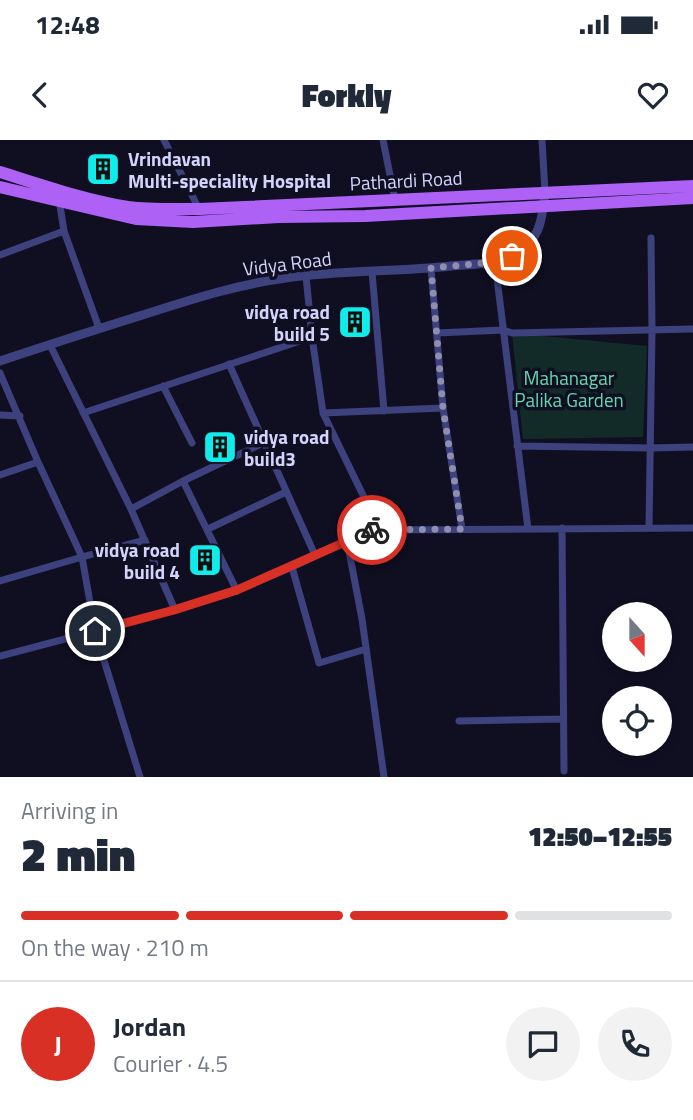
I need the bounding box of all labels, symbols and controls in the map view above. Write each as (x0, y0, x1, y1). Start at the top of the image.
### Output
text: 12:48 (35, 5, 100, 44)
text: Forkly (302, 71, 391, 119)
icon: back (21, 76, 59, 114)
icon: heart (634, 76, 672, 114)
place label: Vrindavan Multi-speciality Hospital (128, 144, 331, 195)
building icon: Vrindavan Multi-speciality Hospital (84, 150, 122, 188)
street label: Pathardi Road (349, 163, 463, 197)
pin (482, 226, 542, 286)
icon: bag (493, 237, 531, 275)
street label: Vidya Road (241, 243, 333, 283)
place label: vidya road build 5 (245, 297, 330, 348)
building icon: vidya road build 5 (336, 303, 374, 341)
park label: Mahanagar Palika Garden (514, 363, 624, 414)
place label: vidya road build3 (244, 422, 329, 473)
building icon: vidya road build3 (201, 428, 239, 466)
courier (337, 495, 407, 565)
icon: bike (353, 511, 391, 549)
place label: vidya road build 4 (95, 535, 180, 586)
building icon: vidya road build 4 (186, 541, 224, 579)
pin (65, 601, 125, 661)
north arrow (602, 602, 672, 672)
map controls (602, 602, 672, 756)
icon: home (76, 612, 114, 650)
button: locate (602, 686, 672, 756)
text: Arriving in (21, 793, 118, 828)
text: 12:50–12:55 (528, 817, 672, 856)
text: 2 min (21, 819, 135, 889)
text: On the way · 210 m (21, 930, 209, 965)
text: Jordan (113, 1007, 186, 1046)
button: chat (506, 1007, 580, 1081)
button: phone (598, 1007, 672, 1081)
text: J (54, 1025, 62, 1064)
text: Courier · 4.5 (113, 1046, 228, 1081)

